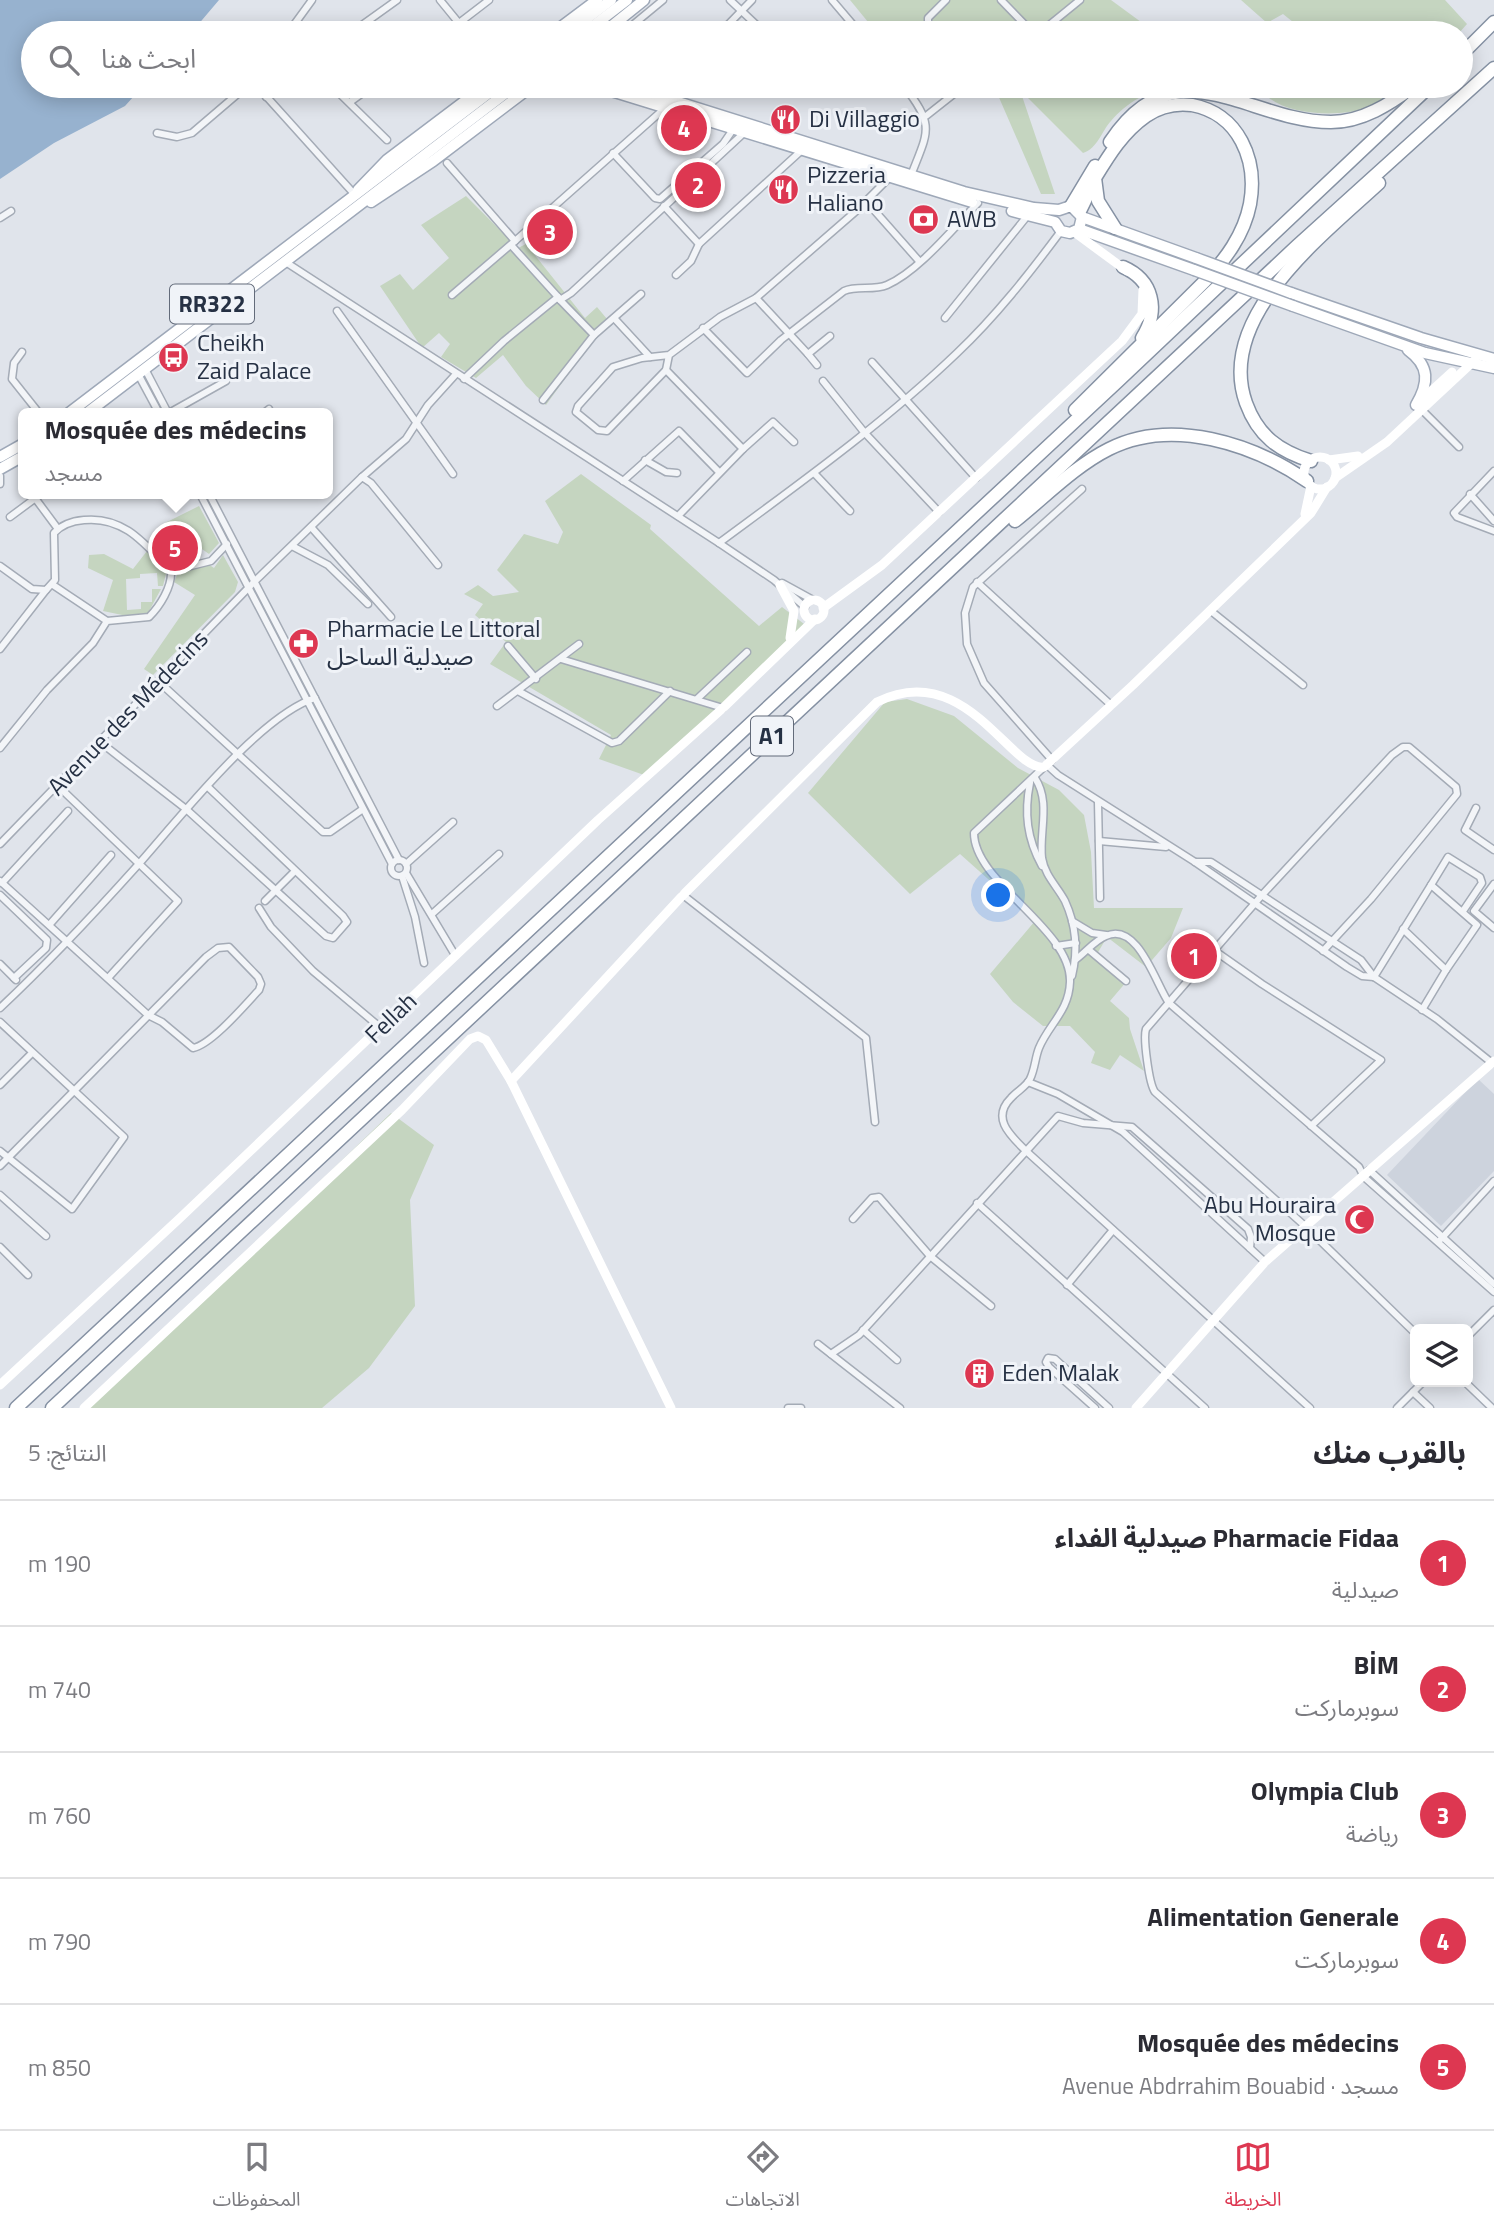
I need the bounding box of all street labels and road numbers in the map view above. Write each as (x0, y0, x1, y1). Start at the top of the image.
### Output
road number: RR322 (170, 284, 254, 324)
street label: Avenue des Médecins (38, 621, 216, 803)
road number: A1 (751, 716, 793, 756)
street label: Fellah (356, 983, 425, 1051)

